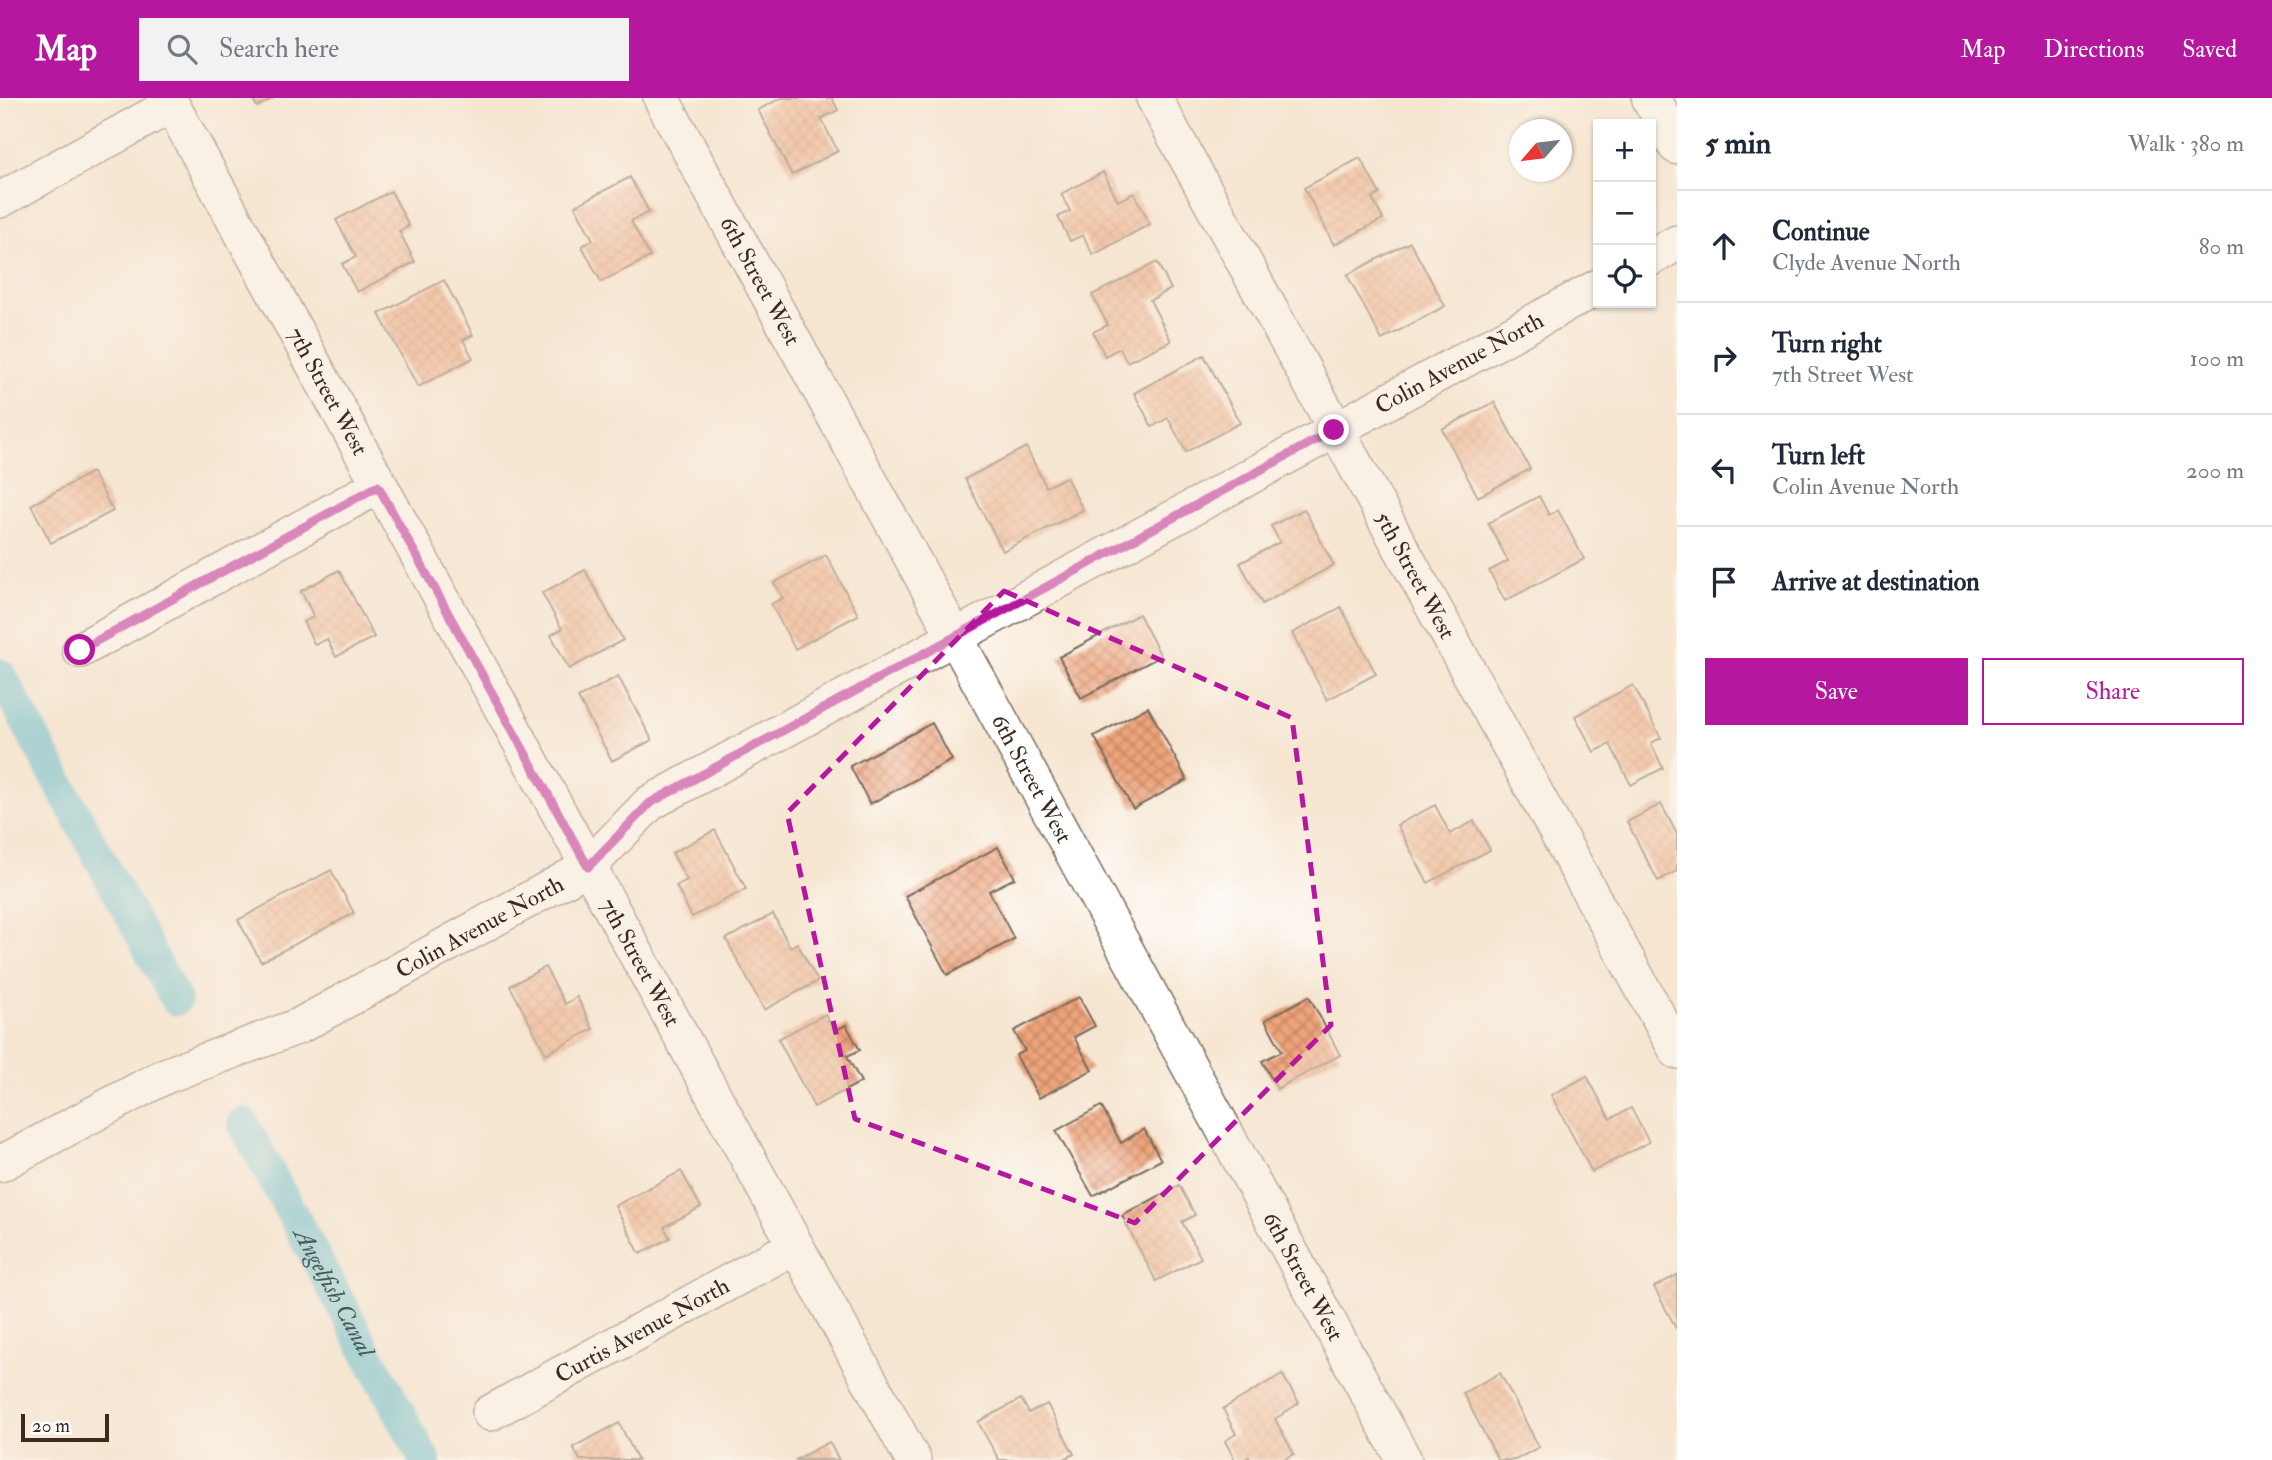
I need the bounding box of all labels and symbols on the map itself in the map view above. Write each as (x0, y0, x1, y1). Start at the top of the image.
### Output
north arrow (1509, 119, 1572, 182)
street label: 6th Street West (713, 211, 807, 350)
street label: Colin Avenue North (1370, 306, 1548, 421)
street label: 7th Street West (281, 322, 375, 460)
route end (1318, 414, 1349, 445)
street label: 5th Street West (1369, 506, 1462, 644)
route start (64, 634, 95, 665)
street label: 6th Street West (985, 709, 1079, 848)
street label: Colin Avenue North (391, 869, 569, 985)
street label: 7th Street West (594, 893, 687, 1031)
street label: 6th Street West (1256, 1207, 1350, 1346)
water label: Angelfish Canal (285, 1219, 382, 1364)
street label: Curtis Avenue North (550, 1271, 734, 1390)
scale bar (21, 1411, 108, 1443)

